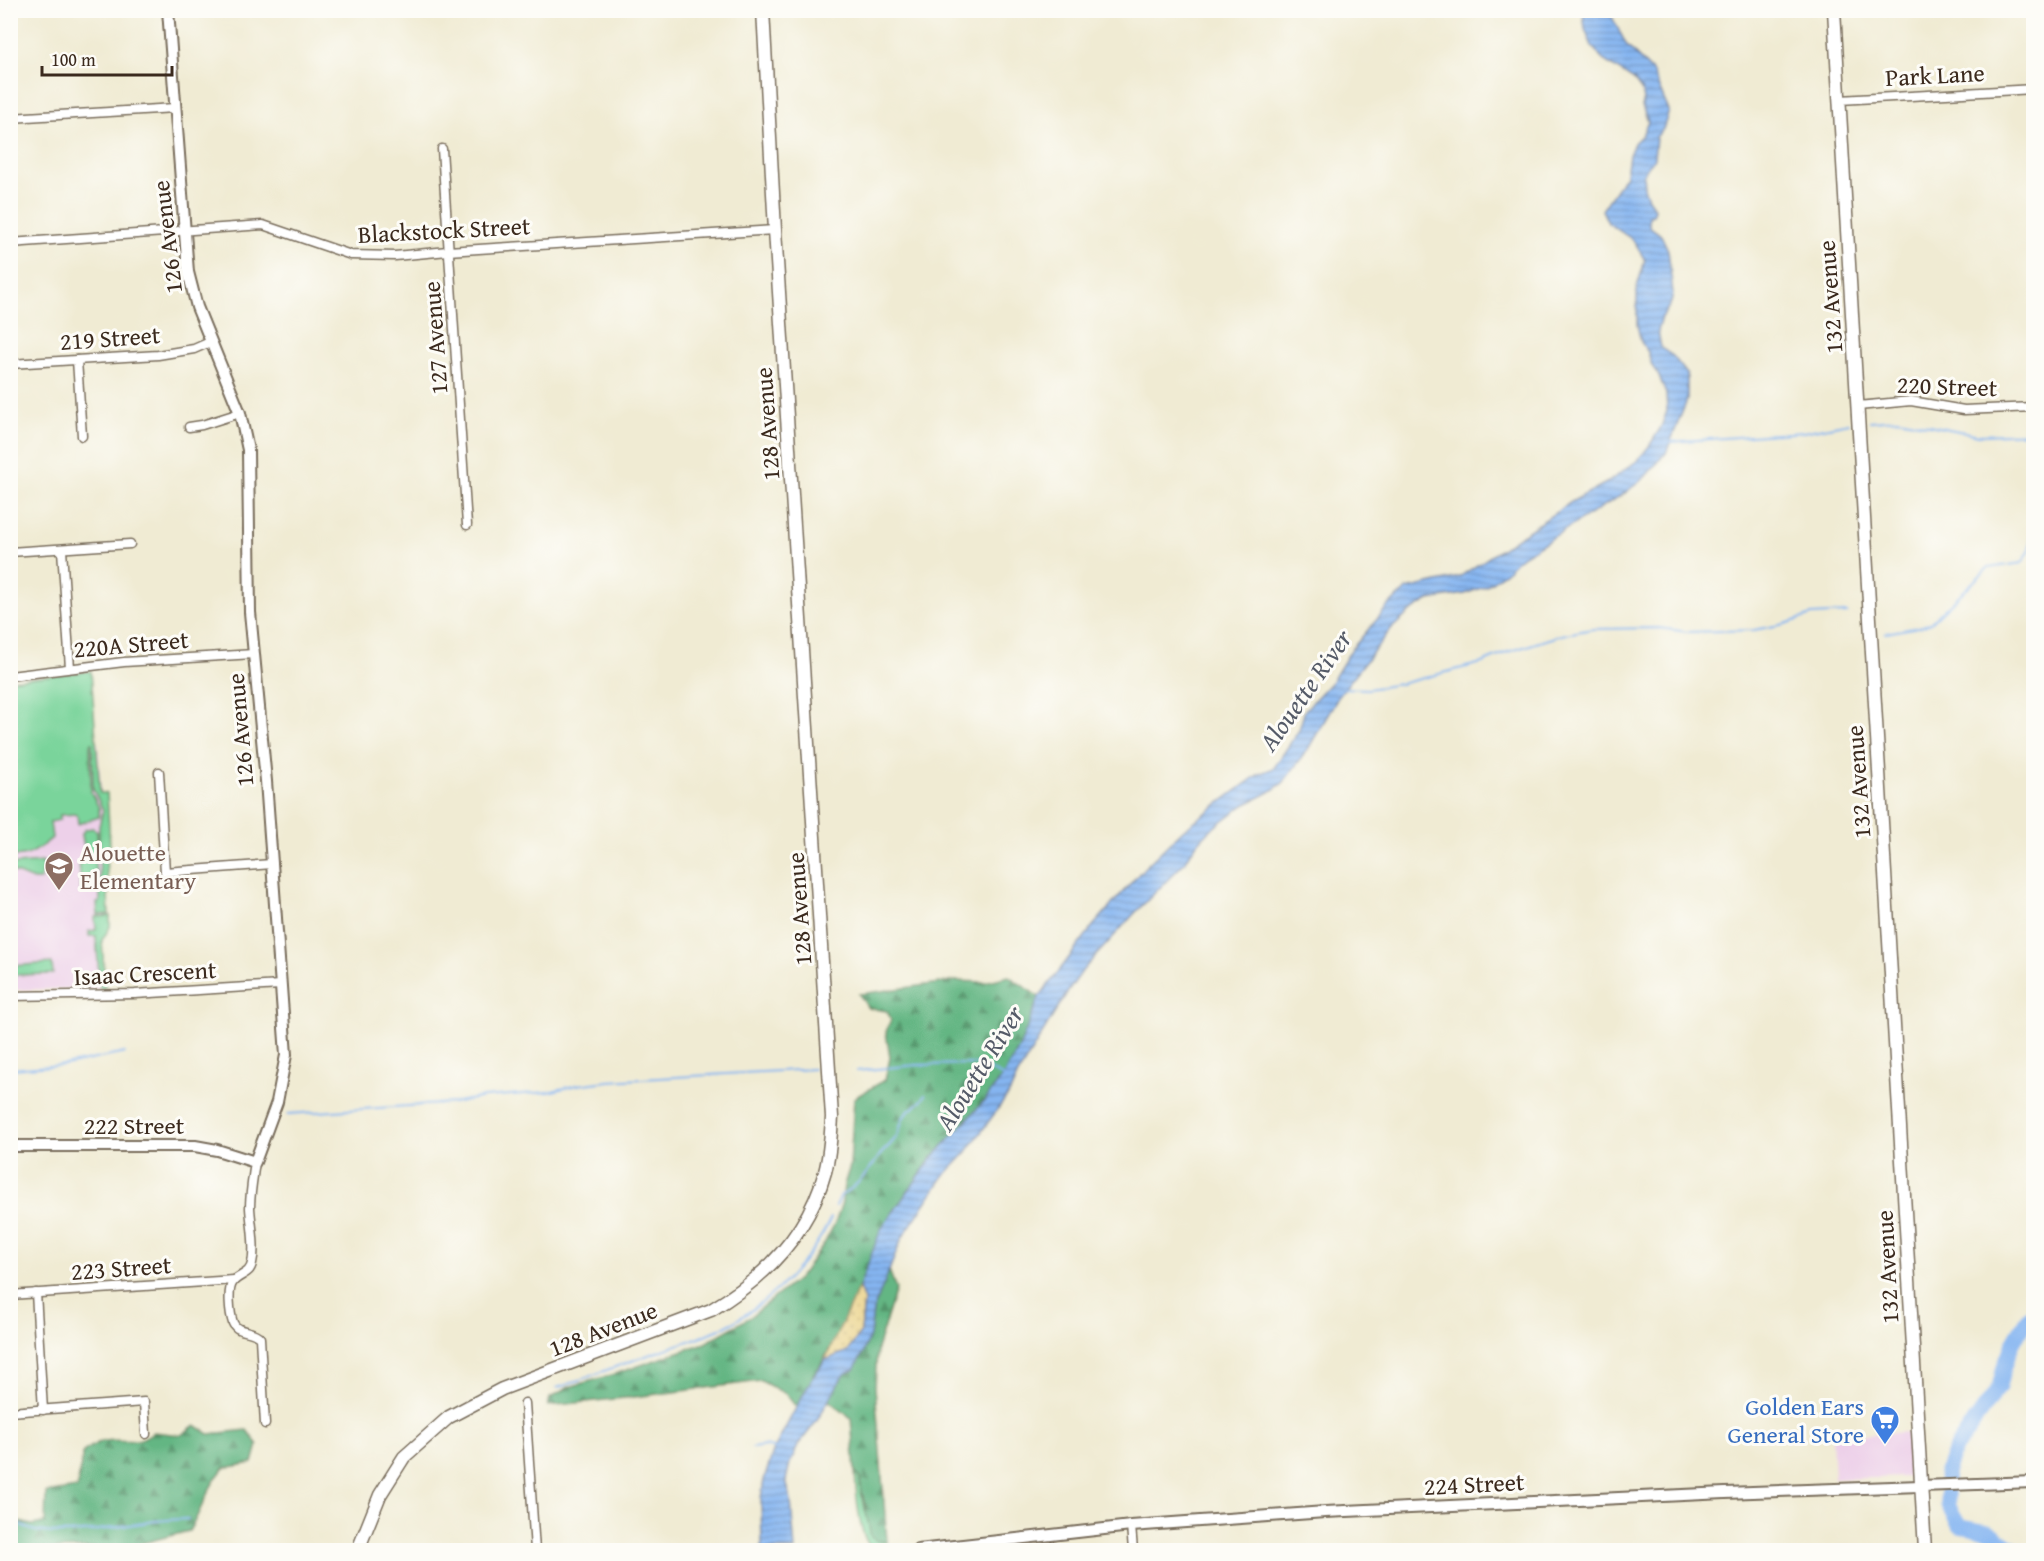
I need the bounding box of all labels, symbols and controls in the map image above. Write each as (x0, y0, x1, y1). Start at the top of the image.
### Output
scale bar (42, 39, 172, 77)
text: 100 m (51, 46, 96, 73)
street label: Park Lane (1884, 55, 1986, 95)
street label: 126 Avenue (143, 178, 191, 296)
street label: Blackstock Street (357, 208, 532, 252)
street label: 132 Avenue (1809, 239, 1851, 355)
street label: 127 Avenue (414, 280, 456, 396)
street label: 219 Street (59, 317, 162, 359)
street label: 128 Avenue (746, 366, 788, 482)
street label: 220 Street (1896, 367, 1998, 405)
water label: Alouette River (1248, 620, 1362, 760)
street label: 220A Street (72, 621, 190, 666)
street label: 126 Avenue (218, 672, 262, 788)
street label: 132 Avenue (1837, 724, 1879, 840)
place label: Alouette Elementary (80, 835, 196, 898)
school or university icon: Alouette Elementary (43, 850, 75, 892)
street label: 128 Avenue (778, 851, 820, 967)
street label: Isaac Crescent (73, 952, 218, 994)
water label: Alouette River (925, 997, 1034, 1139)
street label: 222 Street (84, 1108, 185, 1143)
street label: 132 Avenue (1867, 1209, 1907, 1325)
street label: 223 Street (70, 1247, 173, 1289)
street label: 128 Avenue (544, 1292, 662, 1366)
place label: Golden Ears General Store (1728, 1389, 1864, 1452)
supermarket icon: Golden Ears General Store (1869, 1404, 1901, 1446)
street label: 224 Street (1423, 1464, 1526, 1504)

